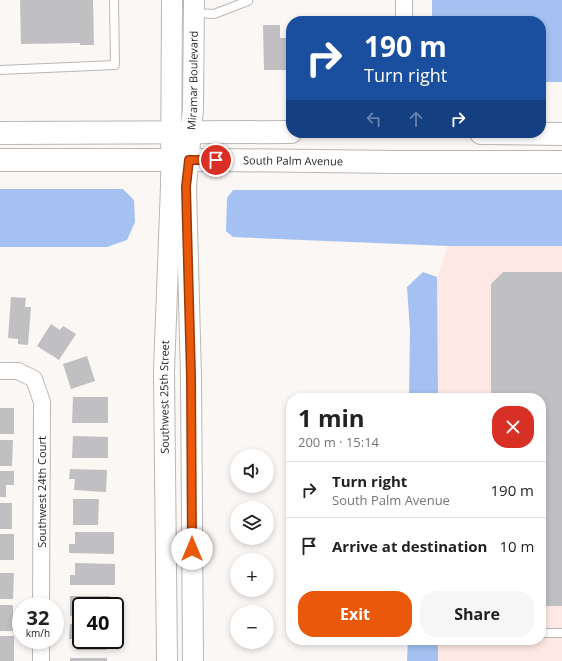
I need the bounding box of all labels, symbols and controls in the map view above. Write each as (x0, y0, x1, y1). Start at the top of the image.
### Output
text: 190 m (364, 27, 447, 65)
street label: Miramar Boulevard (183, 31, 201, 131)
icon: right (298, 32, 350, 84)
text: Turn right (364, 63, 447, 87)
icon: left (363, 108, 385, 130)
icon: ahead (405, 108, 427, 130)
icon: right (447, 108, 469, 130)
pin (199, 143, 233, 177)
icon: arrive (205, 149, 227, 171)
street label: South Palm Avenue (243, 152, 343, 168)
street label: Southwest 25th Street (156, 340, 172, 454)
text: 1 min (298, 401, 365, 434)
button: close (492, 406, 534, 448)
text: 200 m · 15:14 (298, 433, 379, 451)
street label: Southwest 24th Court (34, 436, 49, 548)
map controls (230, 449, 274, 649)
button: sound (230, 449, 274, 493)
text: Turn right (332, 471, 407, 491)
icon: right (298, 479, 320, 501)
text: 190 m (490, 480, 534, 500)
text: South Palm Avenue (332, 491, 450, 509)
button: layers (230, 501, 274, 545)
position arrow (171, 528, 213, 570)
icon: arrive (298, 535, 320, 557)
text: Arrive at destination (332, 536, 487, 556)
text: 10 m (499, 536, 534, 556)
button: + (230, 553, 274, 597)
button: Exit (298, 591, 412, 637)
button: Share (420, 591, 534, 637)
speed limit sign: 40 (72, 597, 124, 649)
text: 32 (27, 604, 49, 631)
button: − (230, 605, 274, 649)
text: km/h (26, 626, 50, 640)

